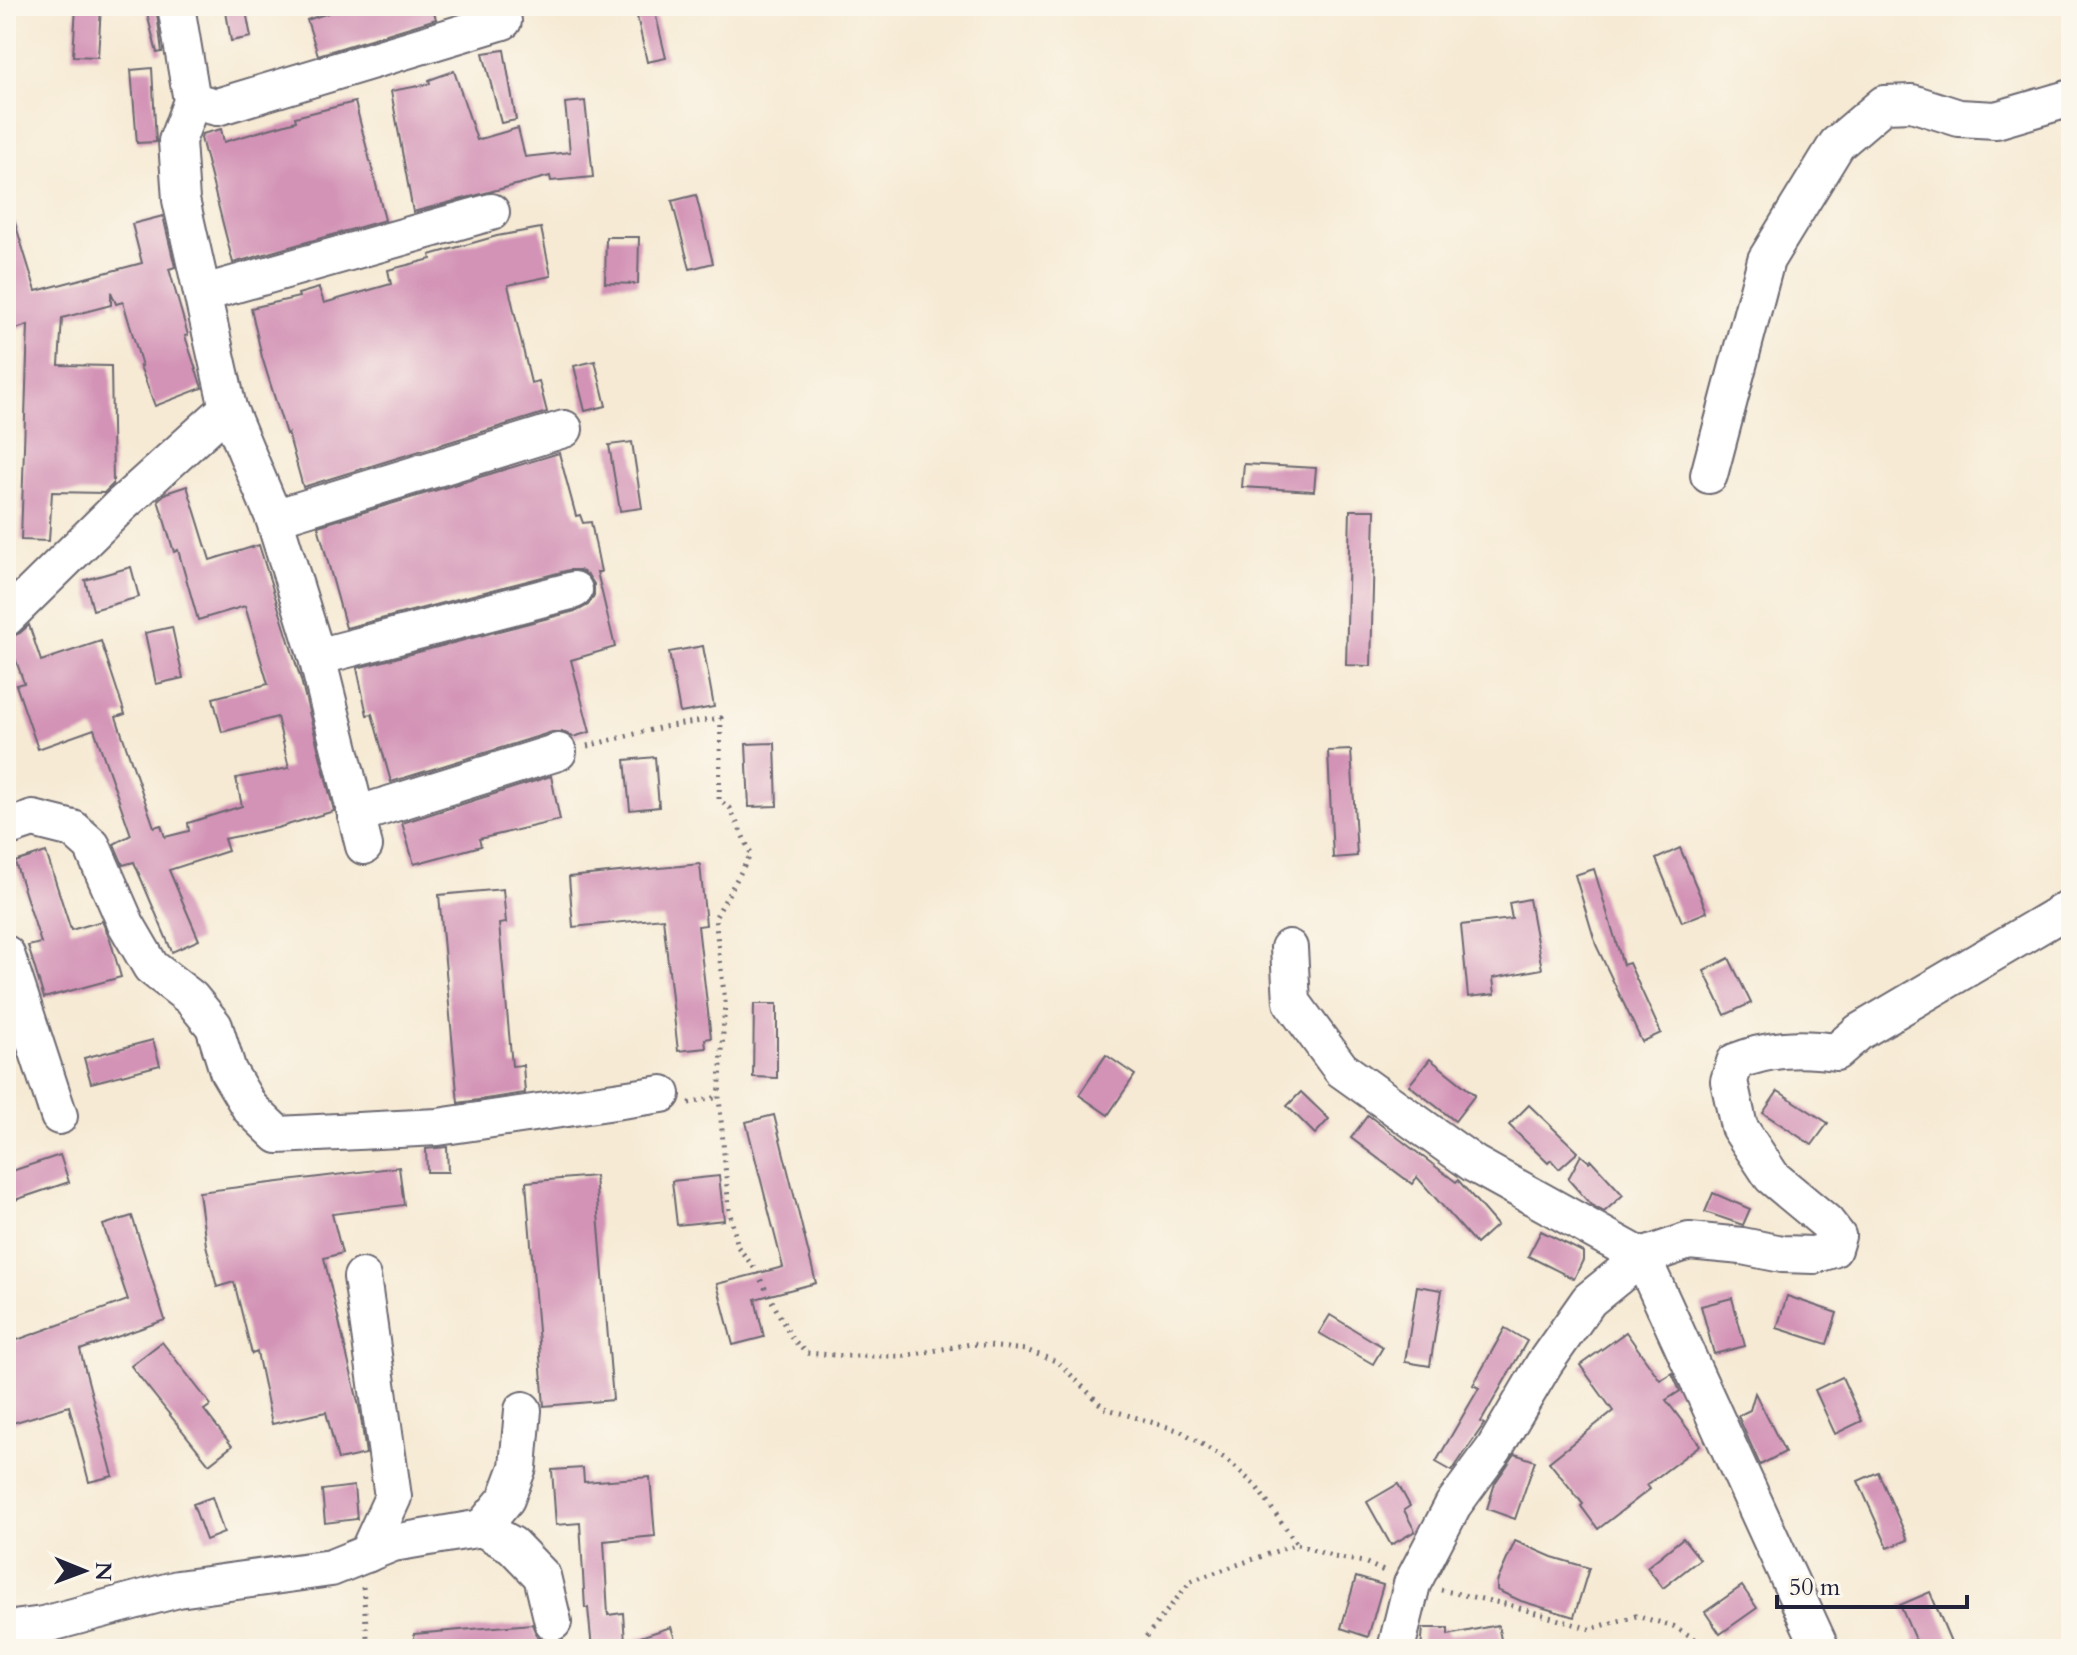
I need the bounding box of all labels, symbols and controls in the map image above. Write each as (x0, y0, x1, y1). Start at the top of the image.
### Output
north arrow (44, 1531, 124, 1611)
scale bar (1777, 1559, 1967, 1609)
text: N (88, 1562, 118, 1581)
text: 50 m (1789, 1571, 1841, 1604)

